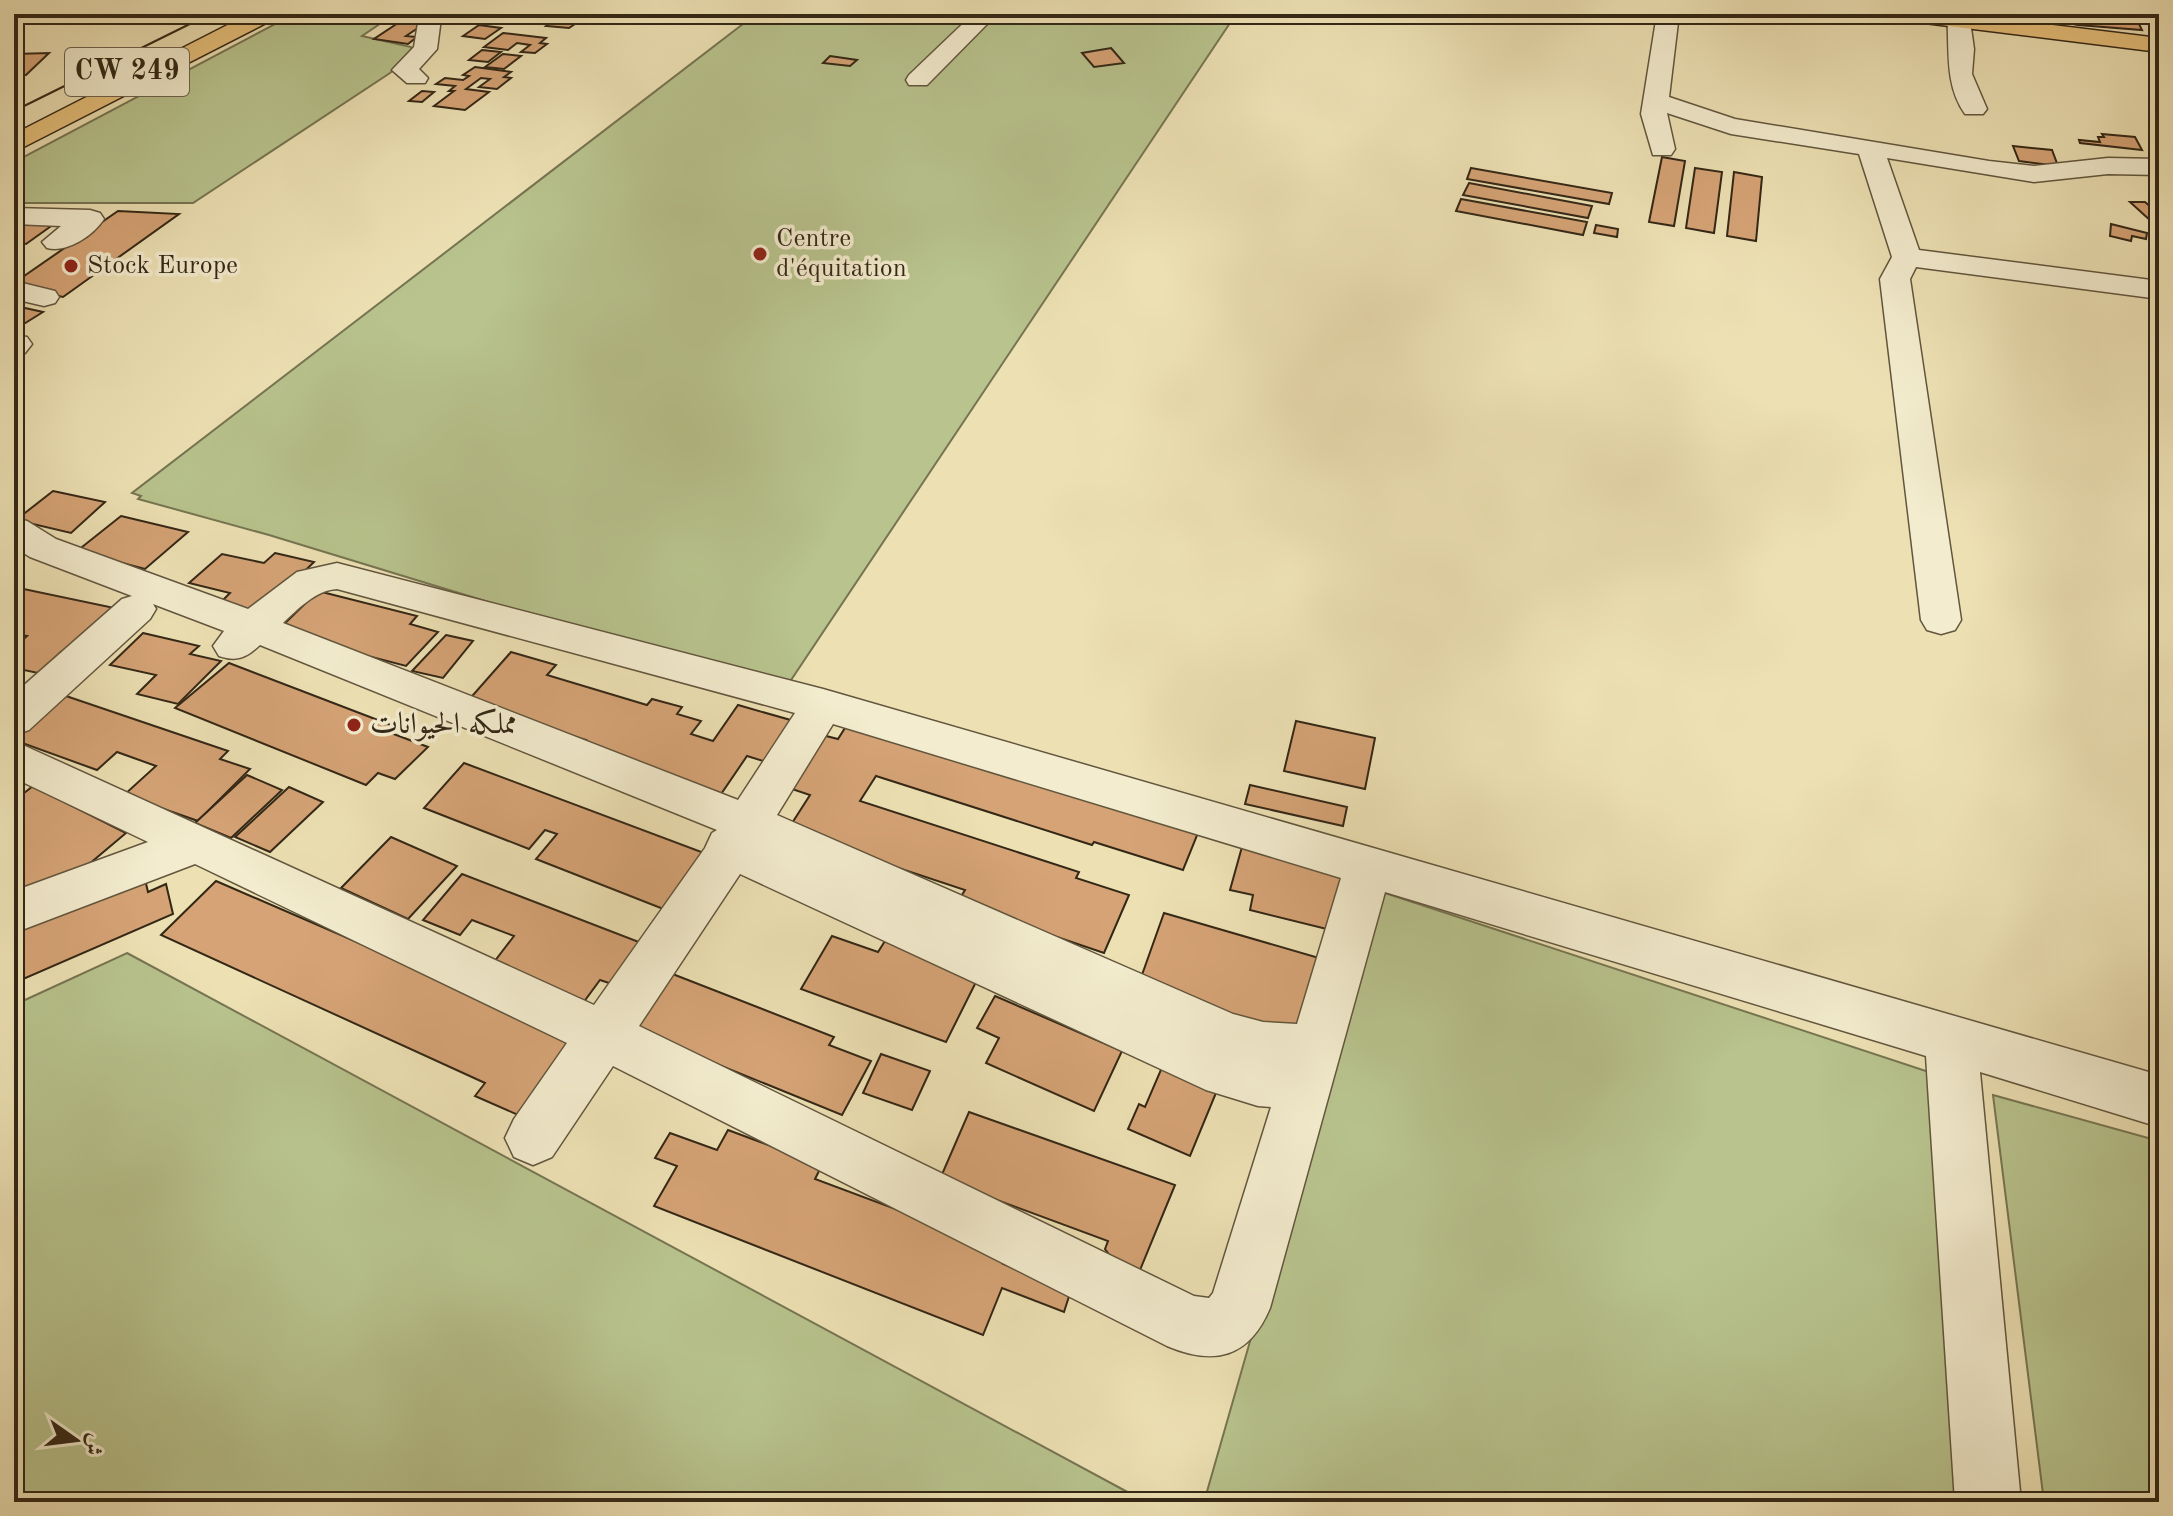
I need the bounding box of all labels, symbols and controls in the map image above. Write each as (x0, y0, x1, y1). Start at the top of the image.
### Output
road number: CW 249 (65, 48, 189, 96)
place label: Centre d'équitation (776, 226, 907, 282)
marker: Centre d'équitation (751, 245, 769, 263)
place label: Stock Europe (87, 253, 238, 279)
marker: Stock Europe (62, 257, 80, 275)
place label: مملكه الحيوانات (370, 708, 517, 742)
marker: مملكه الحيوانات (345, 716, 363, 734)
north arrow (36, 1400, 116, 1480)
text: ش (80, 1431, 107, 1458)

